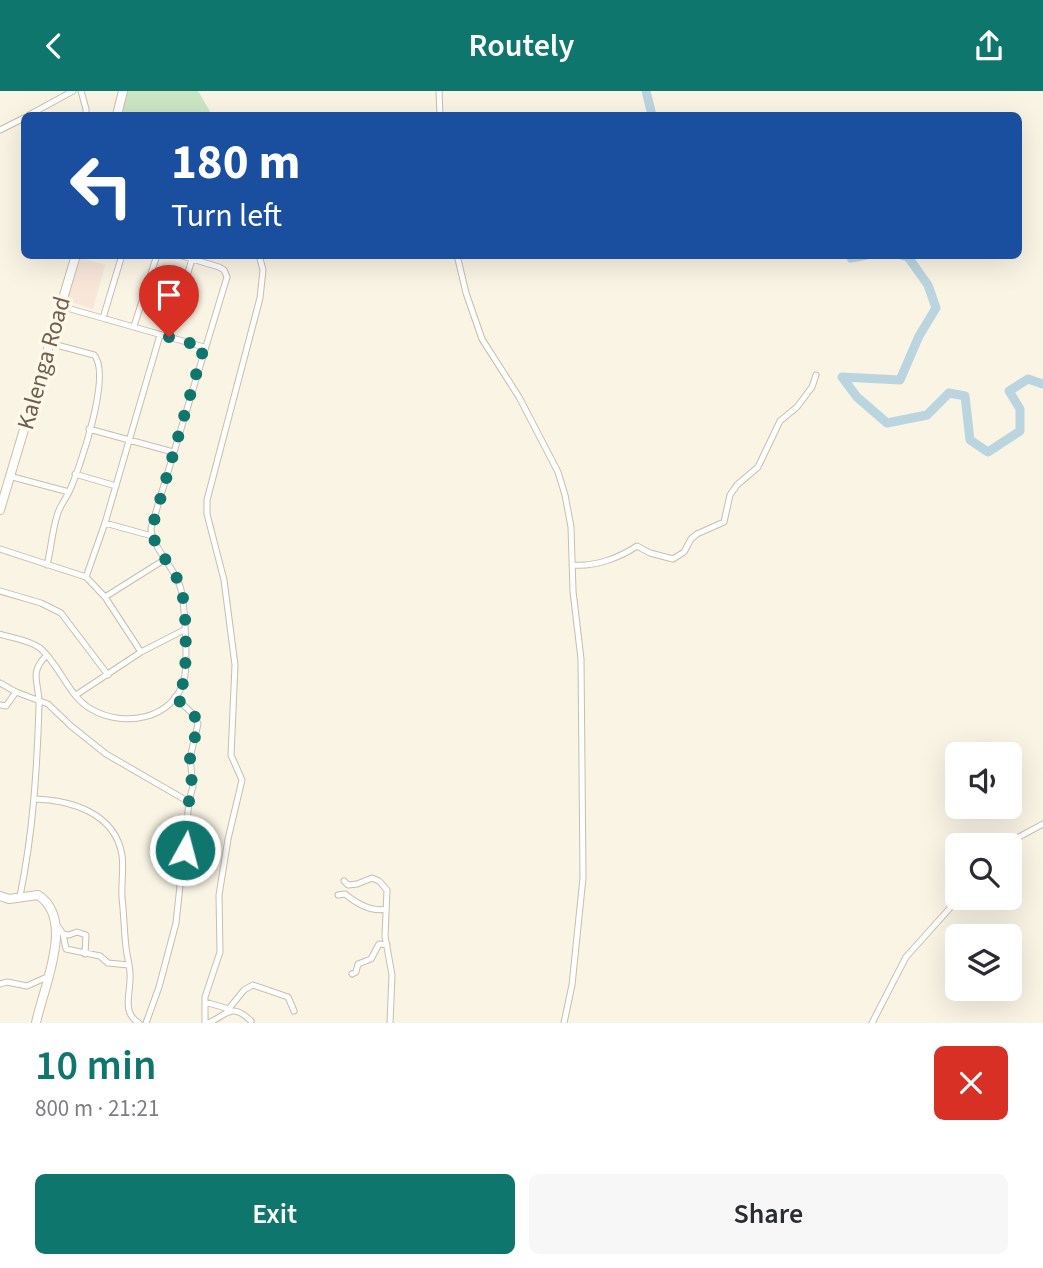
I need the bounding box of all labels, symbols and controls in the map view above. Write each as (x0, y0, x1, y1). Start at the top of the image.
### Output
text: Routely (469, 23, 574, 69)
icon: back (35, 27, 73, 65)
icon: share (970, 27, 1008, 65)
text: 180 m (171, 128, 300, 198)
icon: left (56, 140, 147, 231)
text: Turn left (171, 193, 282, 239)
pin (139, 265, 199, 337)
icon: arrive (150, 276, 188, 314)
street label: Kalenga Road (8, 292, 80, 434)
map controls (945, 742, 1022, 1001)
button: sound (945, 742, 1022, 819)
position arrow (148, 813, 222, 887)
button: search (945, 833, 1022, 910)
button: layers (945, 924, 1022, 1001)
text: 10 min (35, 1036, 156, 1096)
button: close (934, 1046, 1008, 1120)
text: 800 m · 21:21 (35, 1092, 159, 1125)
button: Exit (35, 1174, 515, 1254)
button: Share (529, 1174, 1008, 1254)

